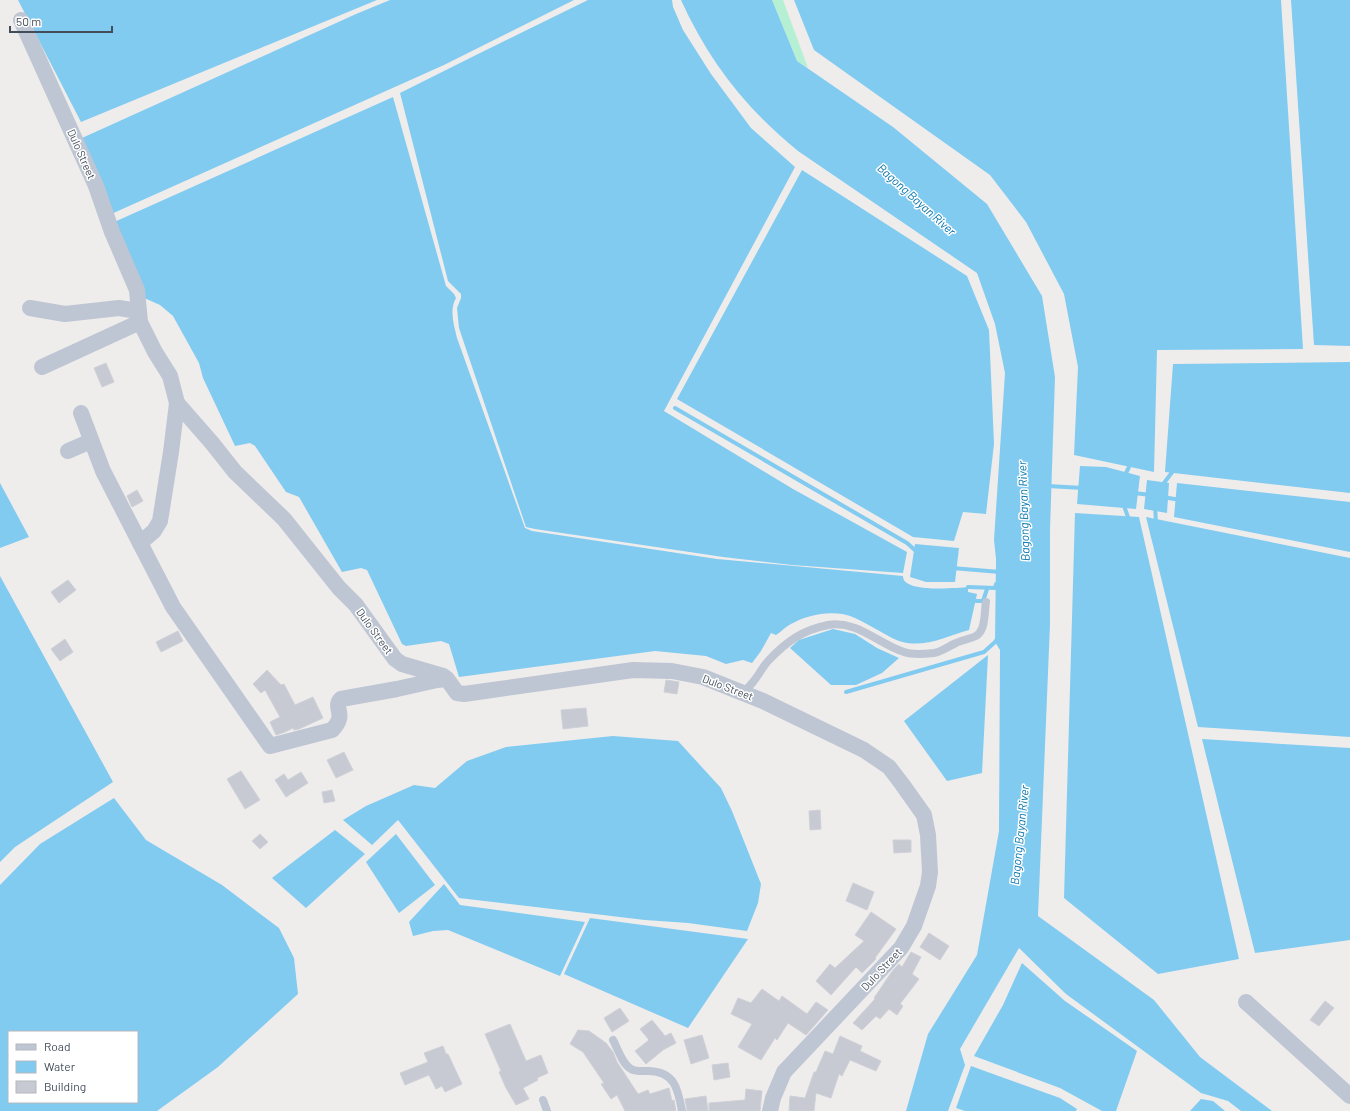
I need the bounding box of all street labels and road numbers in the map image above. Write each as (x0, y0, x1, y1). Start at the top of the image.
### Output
street label: Dulo Street (65, 127, 99, 181)
street label: Dulo Street (354, 606, 396, 656)
street label: Dulo Street (701, 671, 755, 703)
street label: Dulo Street (858, 945, 904, 993)

